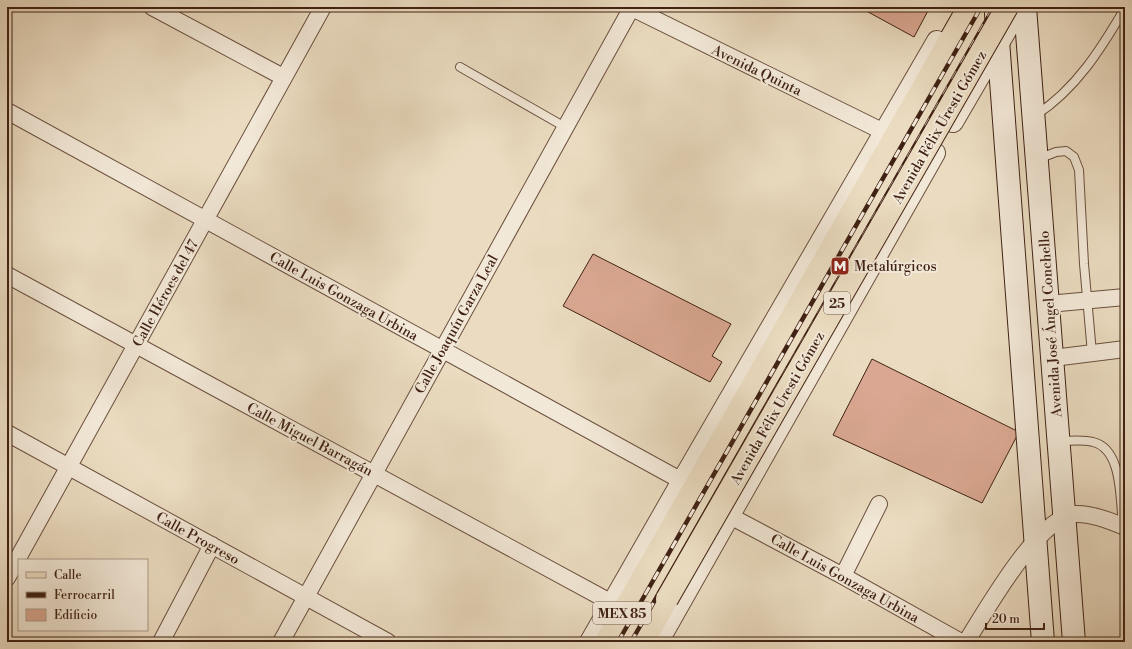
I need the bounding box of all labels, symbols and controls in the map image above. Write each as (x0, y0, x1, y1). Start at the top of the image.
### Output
street label: Avenida Quinta (708, 41, 805, 101)
street label: Avenida Félix Uresti Gómez (888, 48, 991, 208)
street label: Avenida José Ángel Conchello (1033, 230, 1067, 419)
street label: Calle Héroes del 47 (129, 237, 203, 350)
street label: Calle Luis Gonzaga Urbina (266, 248, 422, 346)
street label: Calle Joaquín Garza Leal (411, 252, 503, 397)
metro station icon: Metalúrgicos (829, 255, 851, 277)
place label: Metalúrgicos (854, 258, 937, 276)
road number: 25 (824, 292, 850, 314)
street label: Avenida Félix Uresti Gómez (726, 329, 829, 489)
street label: Calle Miguel Barragán (243, 399, 376, 481)
street label: Calle Progreso (153, 508, 243, 569)
street label: Calle Luis Gonzaga Urbina (767, 530, 923, 628)
legend (18, 559, 148, 631)
text: Calle (54, 568, 81, 583)
text: Ferrocarril (54, 588, 115, 603)
road number: MEX 85 (593, 602, 651, 624)
scale bar (986, 605, 1044, 631)
text: Edificio (54, 608, 97, 623)
text: 20 m (992, 612, 1020, 627)

